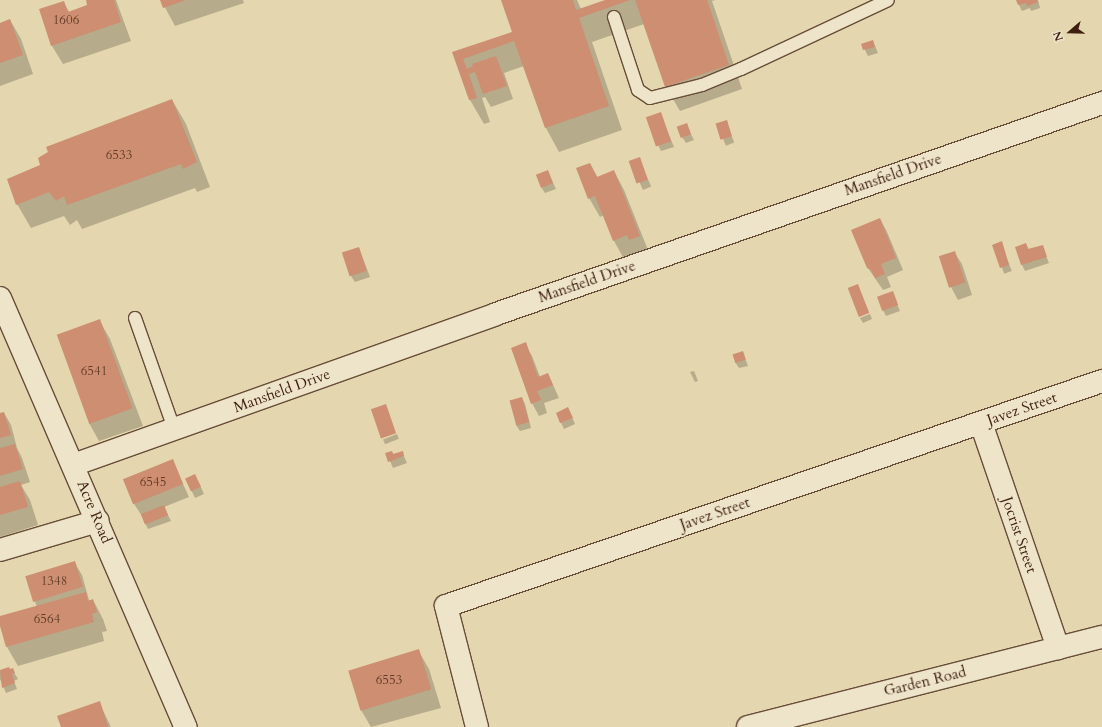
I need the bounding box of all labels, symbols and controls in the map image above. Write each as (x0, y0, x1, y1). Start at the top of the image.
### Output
house number: 1606 (53, 12, 79, 28)
north arrow (1050, 12, 1090, 52)
text: N (1050, 29, 1067, 43)
house number: 6533 (106, 147, 132, 163)
street label: Mansfield Drive (842, 150, 944, 200)
street label: Mansfield Drive (536, 257, 638, 307)
house number: 6541 (81, 363, 107, 379)
street label: Mansfield Drive (231, 365, 333, 417)
street label: Javez Street (985, 389, 1059, 429)
house number: 6545 (140, 474, 166, 490)
street label: Acre Road (73, 478, 115, 546)
street label: Javez Street (678, 494, 752, 534)
street label: Jocrist Street (998, 494, 1040, 576)
house number: 1348 (41, 573, 67, 589)
house number: 6564 (34, 611, 60, 627)
street label: Garden Road (882, 663, 968, 701)
house number: 6553 (376, 672, 402, 688)

